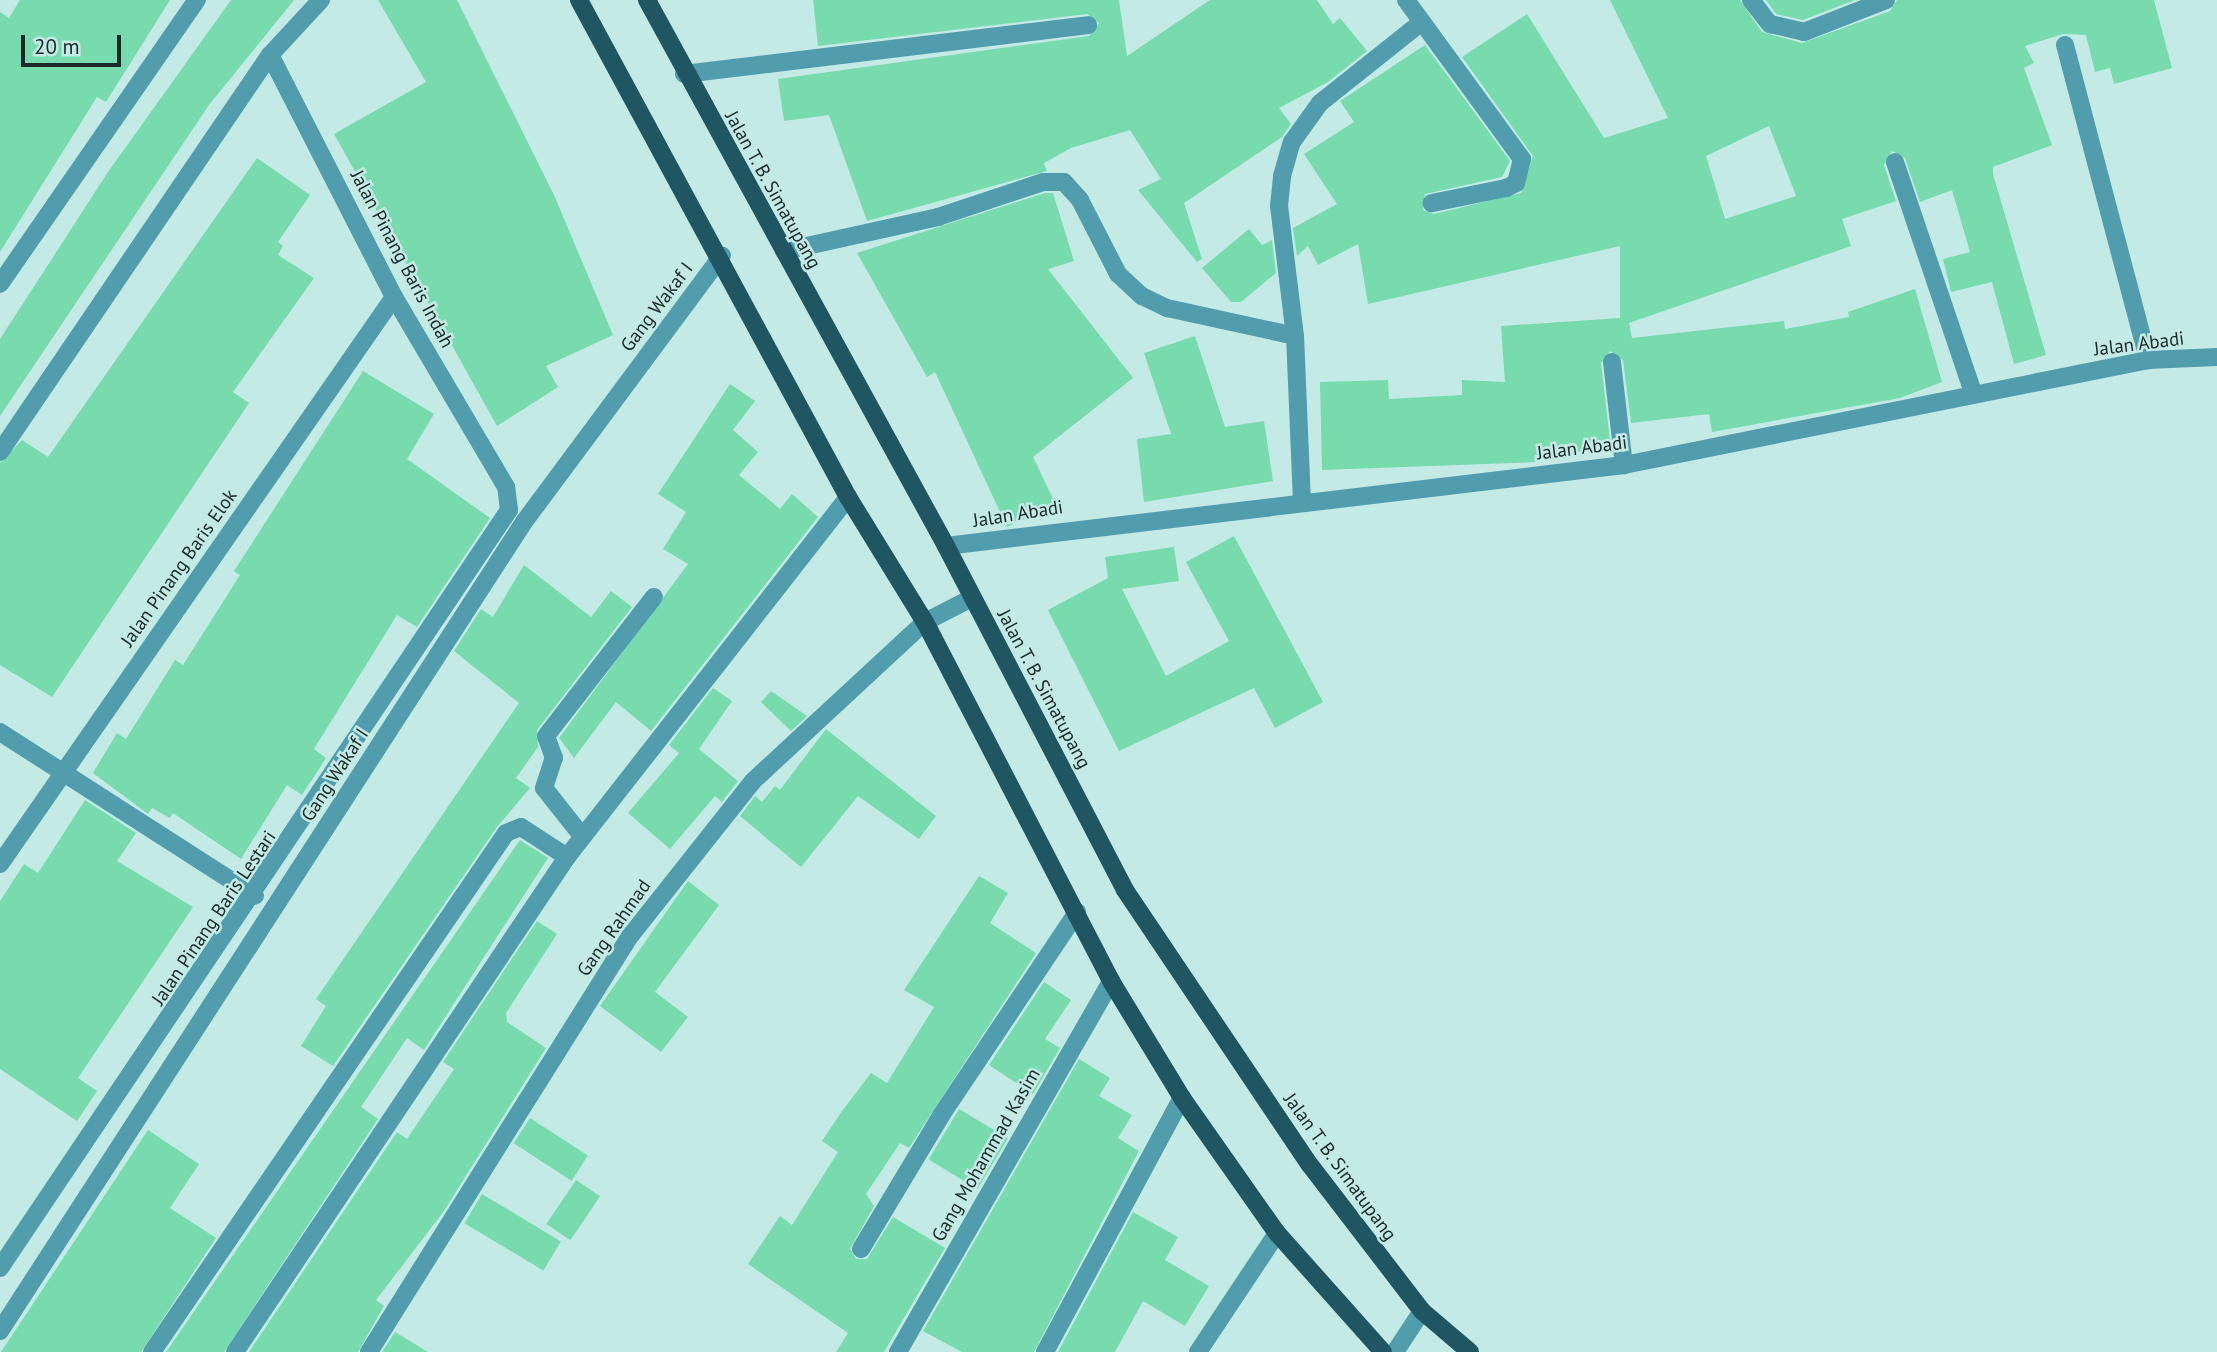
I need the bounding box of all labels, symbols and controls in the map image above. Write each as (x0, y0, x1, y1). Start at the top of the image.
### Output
scale bar (24, 21, 124, 65)
text: 20 m (34, 33, 80, 60)
street label: Jalan T. B. Simatupang (719, 106, 827, 274)
street label: Jalan Pinang Baris Indah (346, 166, 458, 352)
street label: Gang Wakaf I (616, 258, 698, 356)
street label: Jalan Abadi (2092, 327, 2186, 361)
street label: Jalan Abadi (1535, 431, 1629, 465)
street label: Jalan Pinang Baris Elok (116, 485, 242, 651)
street label: Jalan Abadi (971, 496, 1065, 532)
street label: Jalan T. B. Simatupang (992, 604, 1096, 774)
street label: Gang Wakaf I (296, 724, 374, 826)
street label: Jalan Pinang Baris Lestari (147, 826, 281, 1010)
street label: Gang Rahmad (572, 875, 656, 981)
street label: Gang Mohammad Kasim (927, 1064, 1045, 1246)
street label: Jalan T. B. Simatupang (1278, 1087, 1402, 1247)

